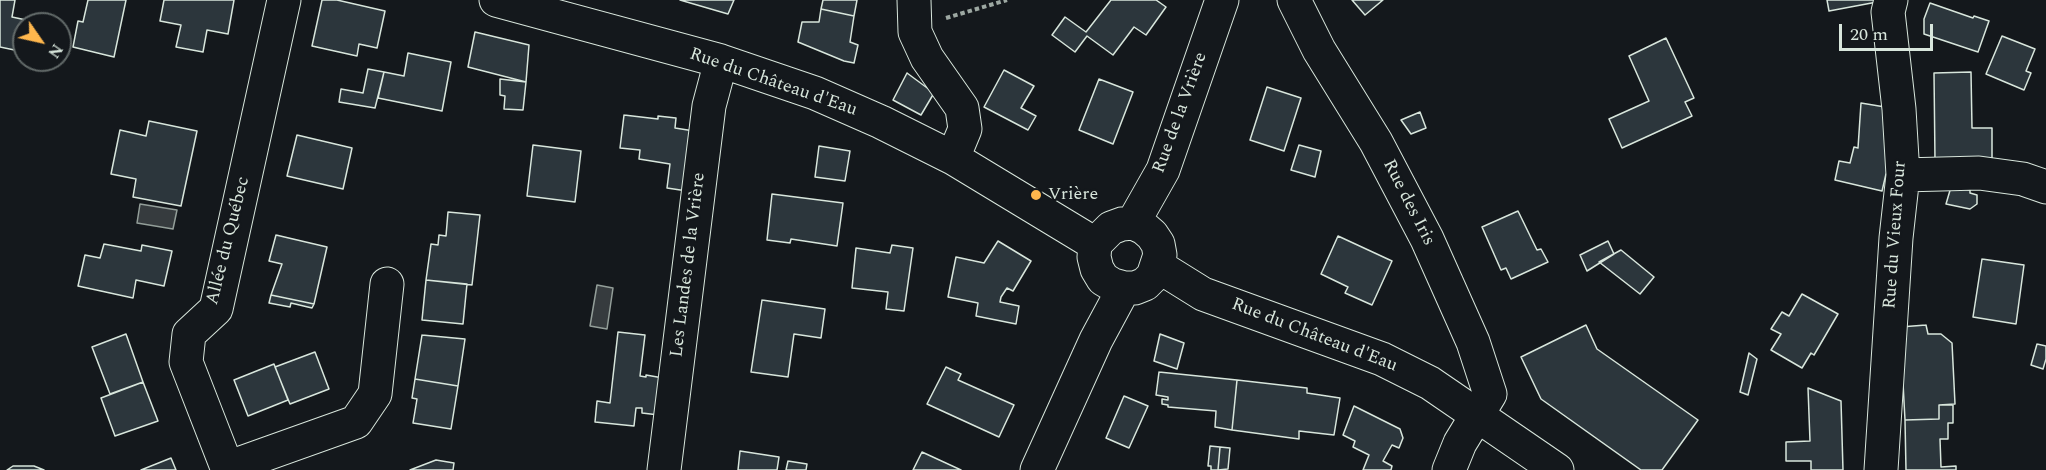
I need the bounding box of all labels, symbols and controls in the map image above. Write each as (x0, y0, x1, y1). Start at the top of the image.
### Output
north arrow (12, 12, 72, 72)
scale bar (1842, 12, 1936, 50)
text: 20 m (1850, 21, 1888, 48)
text: N (42, 39, 69, 63)
street label: Rue du Château d'Eau (686, 44, 860, 122)
street label: Rue de la Vrière (1149, 50, 1213, 176)
street label: Rue des Iris (1377, 156, 1439, 250)
street label: Rue du Vieux Four (1880, 160, 1912, 310)
street label: Les Landes de la Vrière (667, 171, 711, 359)
street label: Allée du Québec (203, 175, 255, 307)
place label: Vrière (1048, 184, 1098, 206)
marker: Vrière (1029, 188, 1043, 202)
street label: Rue du Château d'Eau (1228, 294, 1400, 378)

